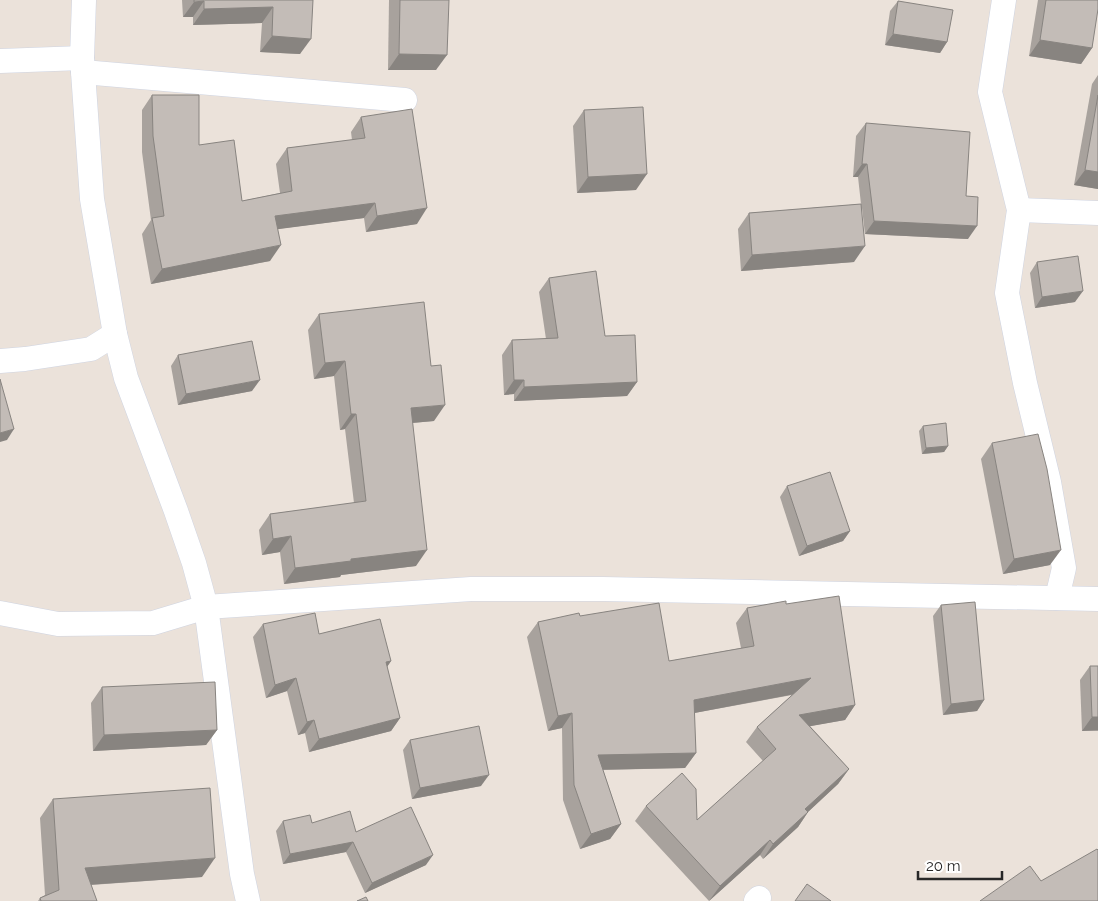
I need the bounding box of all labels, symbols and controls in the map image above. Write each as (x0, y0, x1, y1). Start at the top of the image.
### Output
scale bar (918, 848, 1002, 880)
text: 20 m (926, 857, 961, 875)

